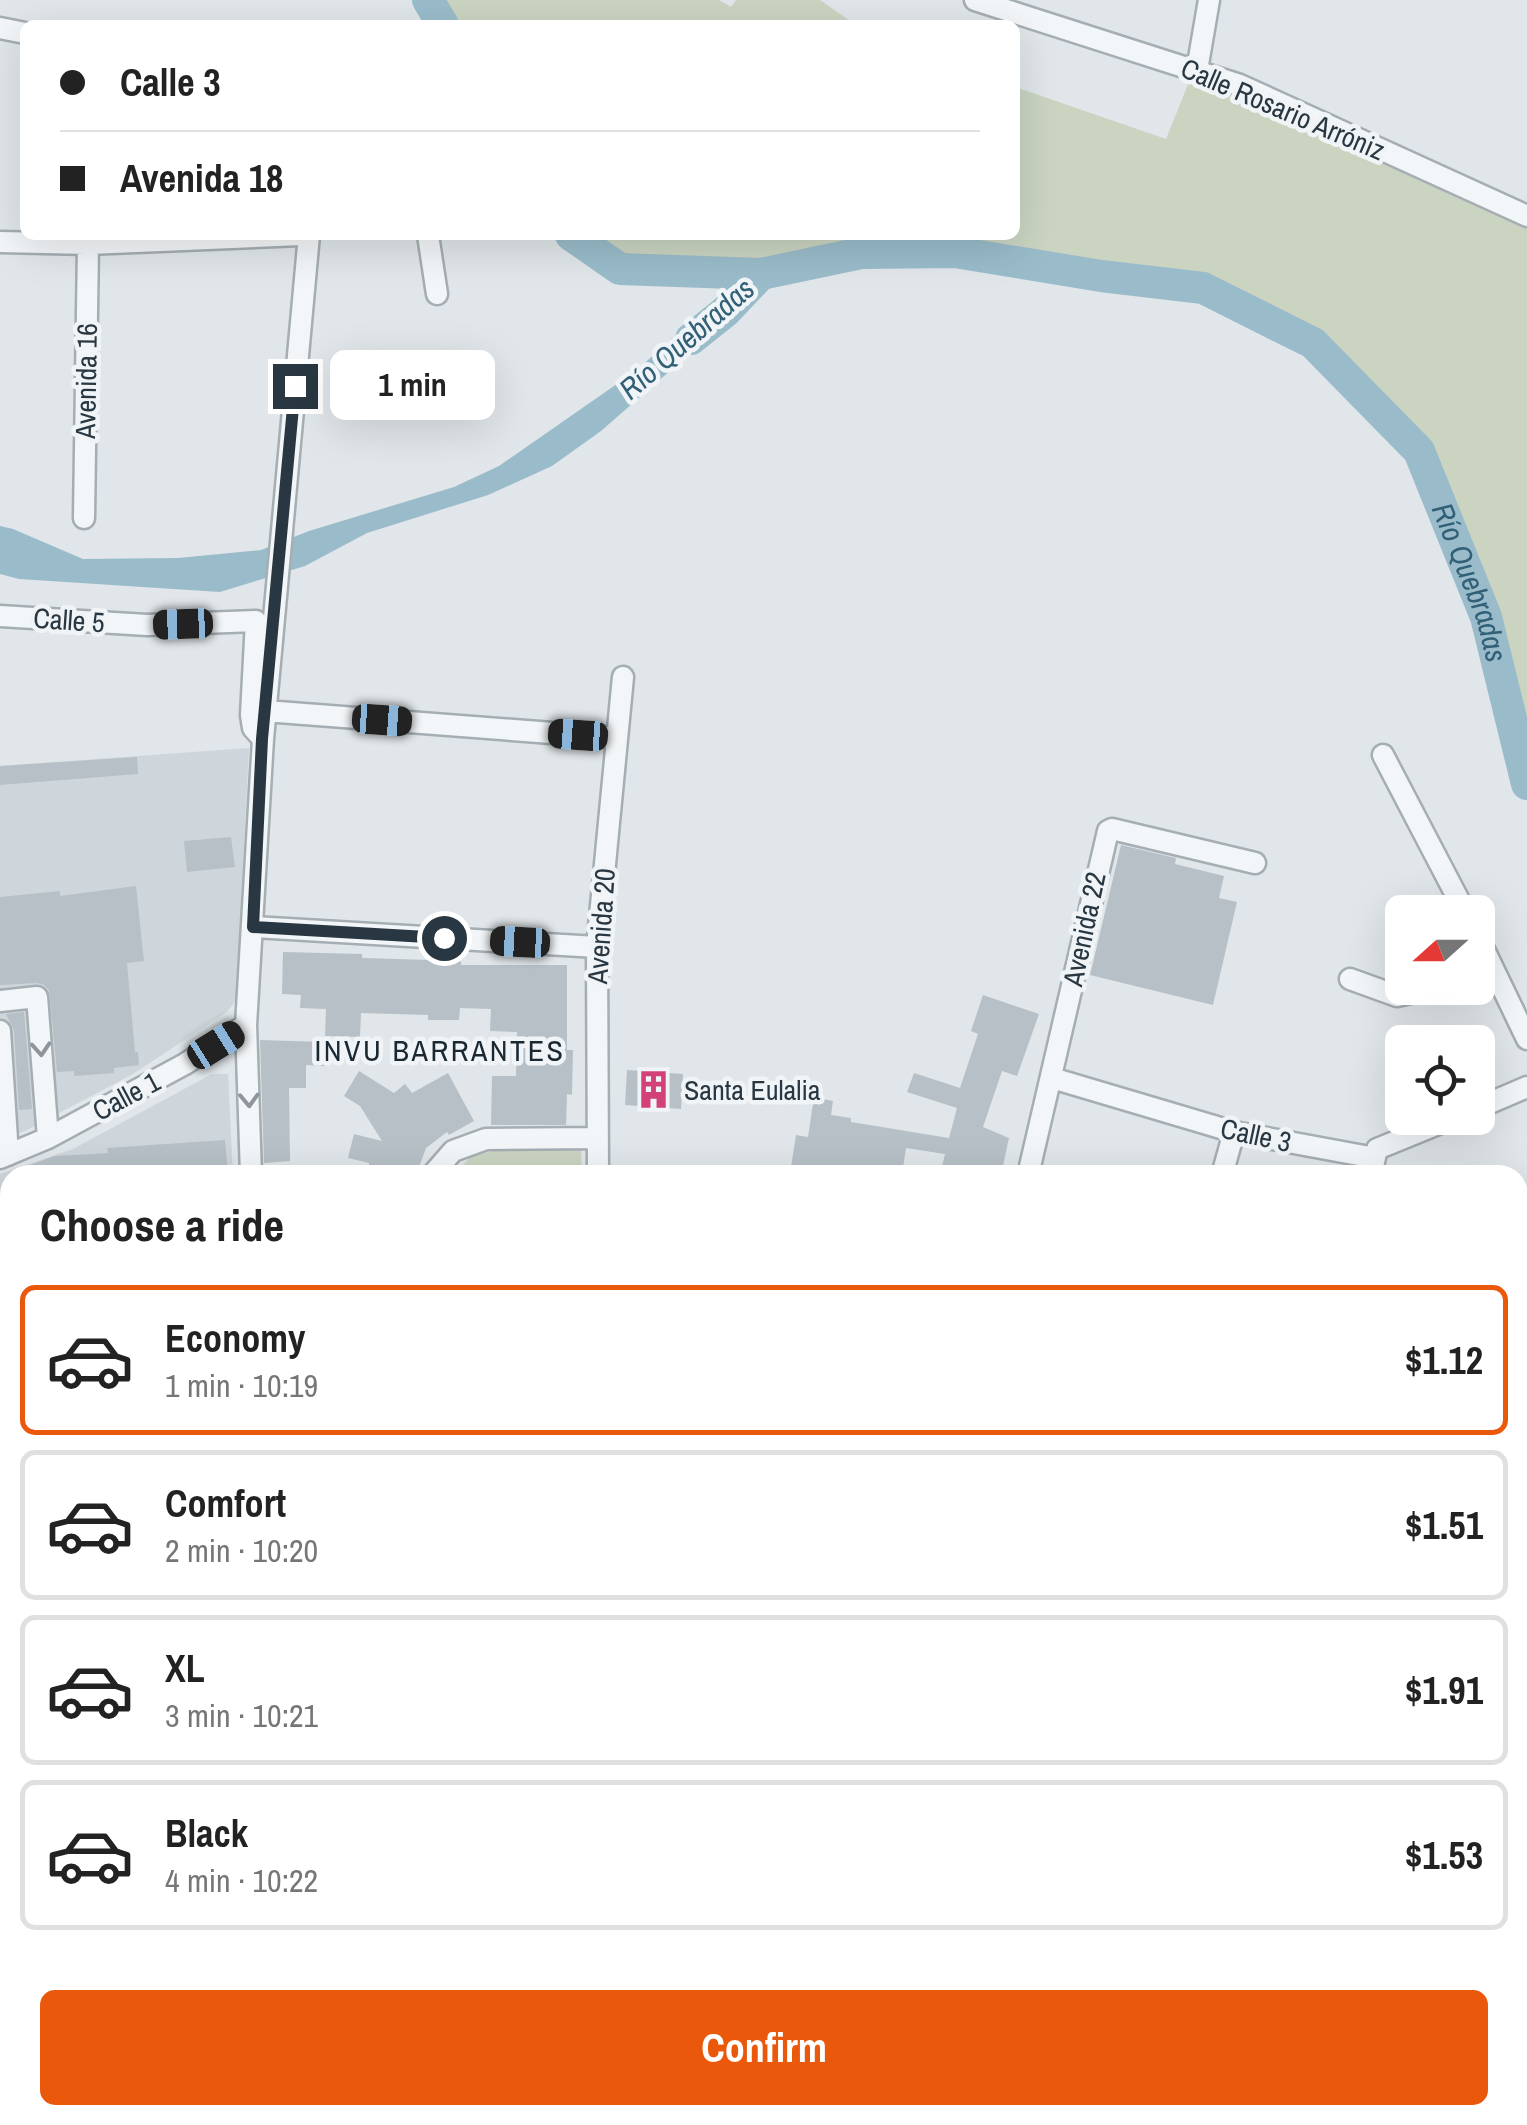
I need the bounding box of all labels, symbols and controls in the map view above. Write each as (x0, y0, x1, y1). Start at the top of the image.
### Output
street label: Calle Rosario Arróniz (1175, 49, 1391, 169)
text: Calle 3 (120, 57, 220, 108)
text: Avenida 18 (120, 153, 283, 204)
water label: Río Quebradas (610, 268, 762, 408)
street label: Avenida 16 (66, 323, 106, 440)
callout: 1 min (330, 351, 495, 421)
text: 1 min (378, 363, 447, 406)
route end (273, 364, 318, 409)
water label: Río Quebradas (1423, 497, 1517, 666)
street label: Calle 5 (32, 599, 106, 641)
car (152, 608, 214, 640)
car (351, 703, 413, 737)
car (547, 718, 609, 752)
street label: Avenida 20 (578, 867, 624, 986)
street label: Avenida 22 (1053, 868, 1115, 991)
north arrow (1385, 895, 1495, 1005)
map controls (1385, 895, 1495, 1135)
route start (422, 916, 467, 961)
car (489, 925, 551, 959)
car (183, 1016, 249, 1074)
button: locate (1385, 1025, 1495, 1135)
district label: INVU BARRANTES (315, 1030, 565, 1070)
one-way arrow (30, 1041, 52, 1057)
street label: Calle 1 (86, 1062, 167, 1130)
building icon: Santa Eulalia (633, 1069, 675, 1111)
place label: Santa Eulalia (684, 1071, 821, 1109)
one-way arrow (238, 1093, 259, 1109)
street label: Calle 3 (1217, 1109, 1295, 1161)
text: Choose a ride (40, 1194, 284, 1255)
text: Economy (165, 1313, 305, 1364)
icon: car (45, 1315, 135, 1405)
text: $1.12 (1405, 1335, 1483, 1386)
text: 1 min · 10:19 (165, 1364, 318, 1407)
text: Comfort (165, 1478, 286, 1529)
icon: car (45, 1480, 135, 1570)
text: $1.51 (1405, 1500, 1483, 1551)
text: 2 min · 10:20 (165, 1529, 318, 1572)
text: XL (165, 1643, 205, 1694)
icon: car (45, 1645, 135, 1735)
text: $1.91 (1405, 1665, 1483, 1716)
text: 3 min · 10:21 (165, 1694, 318, 1737)
text: Black (165, 1808, 248, 1859)
icon: car (45, 1810, 135, 1900)
text: $1.53 (1405, 1830, 1483, 1881)
text: 4 min · 10:22 (165, 1859, 318, 1902)
button: Confirm (40, 1990, 1488, 2105)

